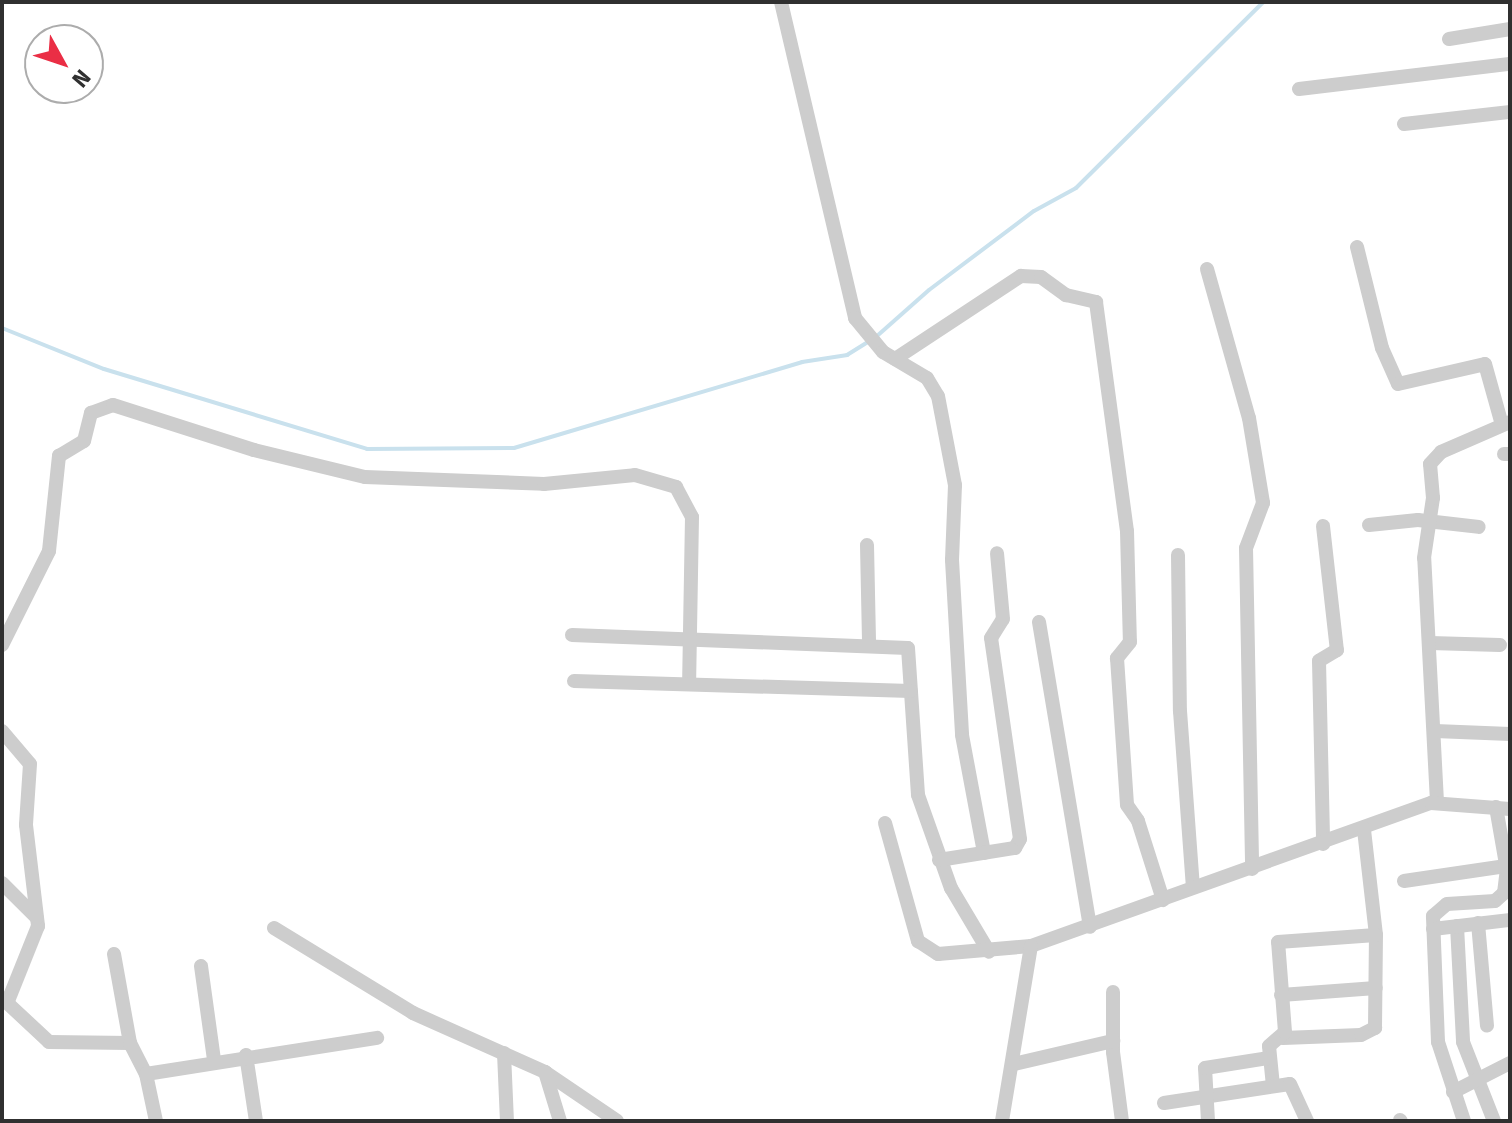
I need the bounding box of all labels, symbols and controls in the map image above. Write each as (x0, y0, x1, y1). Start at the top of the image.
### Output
north arrow (24, 24, 104, 104)
text: N (66, 64, 96, 93)

